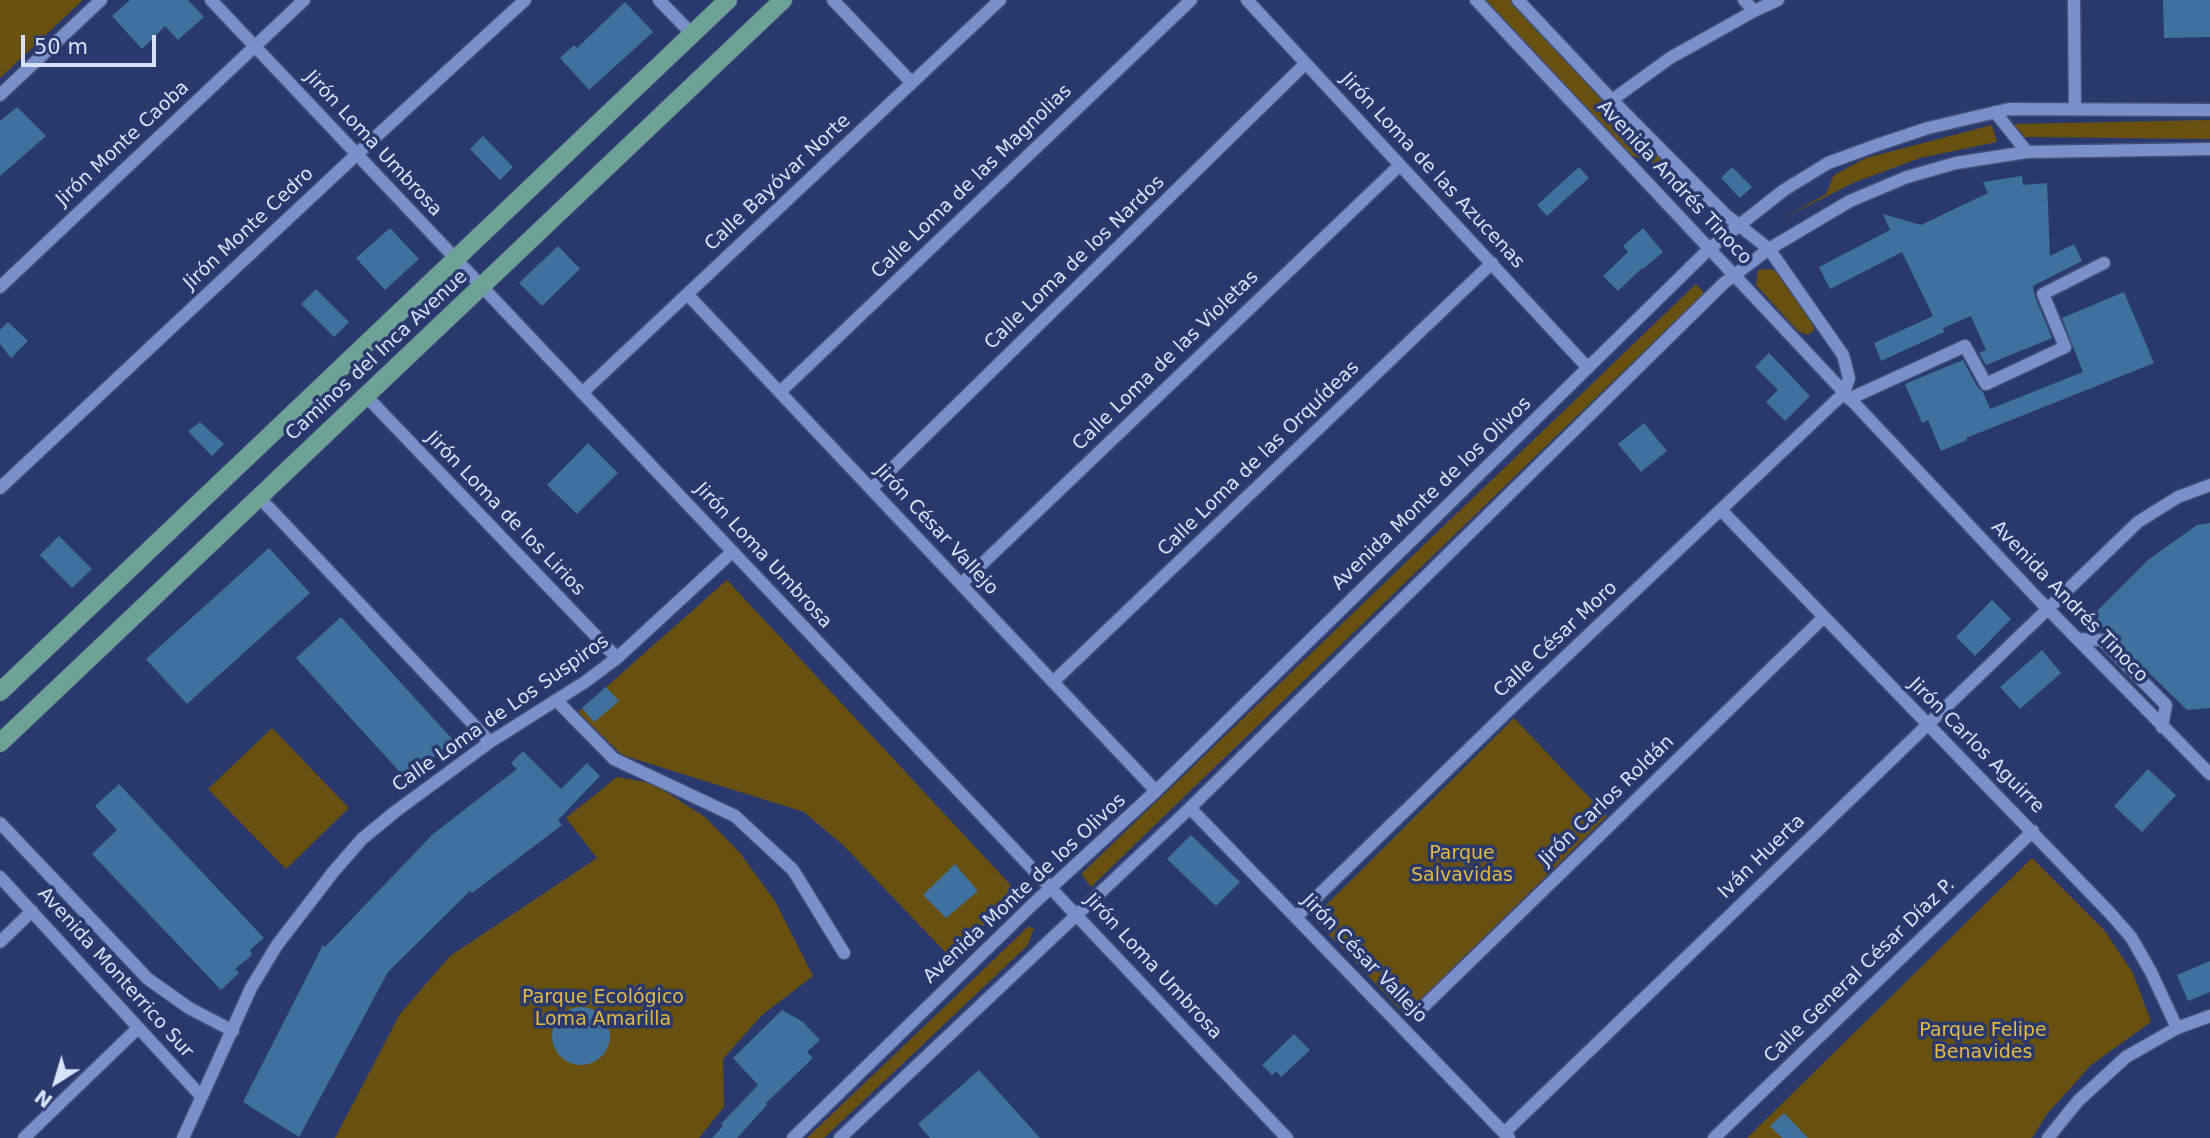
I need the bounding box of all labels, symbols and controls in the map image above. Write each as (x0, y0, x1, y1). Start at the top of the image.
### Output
scale bar (24, 21, 159, 65)
text: 50 m (34, 35, 88, 59)
street label: Jirón Loma Umbrosa (300, 66, 446, 222)
street label: Jirón Loma de las Azucenas (1335, 68, 1529, 274)
street label: Jirón Monte Caoba (52, 77, 194, 211)
street label: Calle Loma de las Magnolias (867, 80, 1077, 284)
street label: Avenida Andrés Tinoco (1592, 96, 1756, 270)
street label: Calle Bayóvar Norte (701, 110, 855, 256)
street label: Jirón Monte Cedro (179, 163, 319, 295)
street label: Calle Loma de los Nardos (980, 171, 1170, 355)
street label: Caminos del Inca Avenue (282, 266, 472, 446)
street label: Calle Loma de las Violetas (1068, 266, 1264, 456)
street label: Calle Loma de las Orquídeas (1154, 357, 1364, 561)
street label: Avenida Monte de los Olivos (1328, 393, 1536, 595)
street label: Jirón Loma de los Lirios (421, 427, 589, 601)
street label: Jirón César Vallejo (869, 460, 1003, 600)
street label: Jirón Loma Umbrosa (690, 478, 836, 634)
street label: Avenida Andrés Tinoco (1986, 516, 2152, 688)
street label: Calle César Moro (1490, 577, 1622, 703)
street label: Calle Loma de Los Suspiros (388, 630, 614, 798)
street label: Jirón Carlos Aguirre (1903, 673, 2049, 819)
street label: Jirón Carlos Roldán (1535, 731, 1679, 871)
street label: Avenida Monte de los Olivos (919, 789, 1131, 989)
street label: Iván Huerta (1714, 810, 1810, 904)
park label: Parque Salvavidas (1411, 843, 1513, 887)
street label: Calle General César Díaz P. (1760, 874, 1960, 1068)
street label: Avenida Monterrico Sur (32, 883, 198, 1063)
street label: Jirón Loma Umbrosa (1080, 889, 1226, 1045)
street label: Jirón César Vallejo (1297, 890, 1431, 1028)
park label: Parque Ecológico Loma Amarilla (522, 987, 684, 1031)
park label: Parque Felipe Benavides (1919, 1020, 2047, 1064)
north arrow (21, 1047, 91, 1117)
text: N (30, 1085, 56, 1112)

